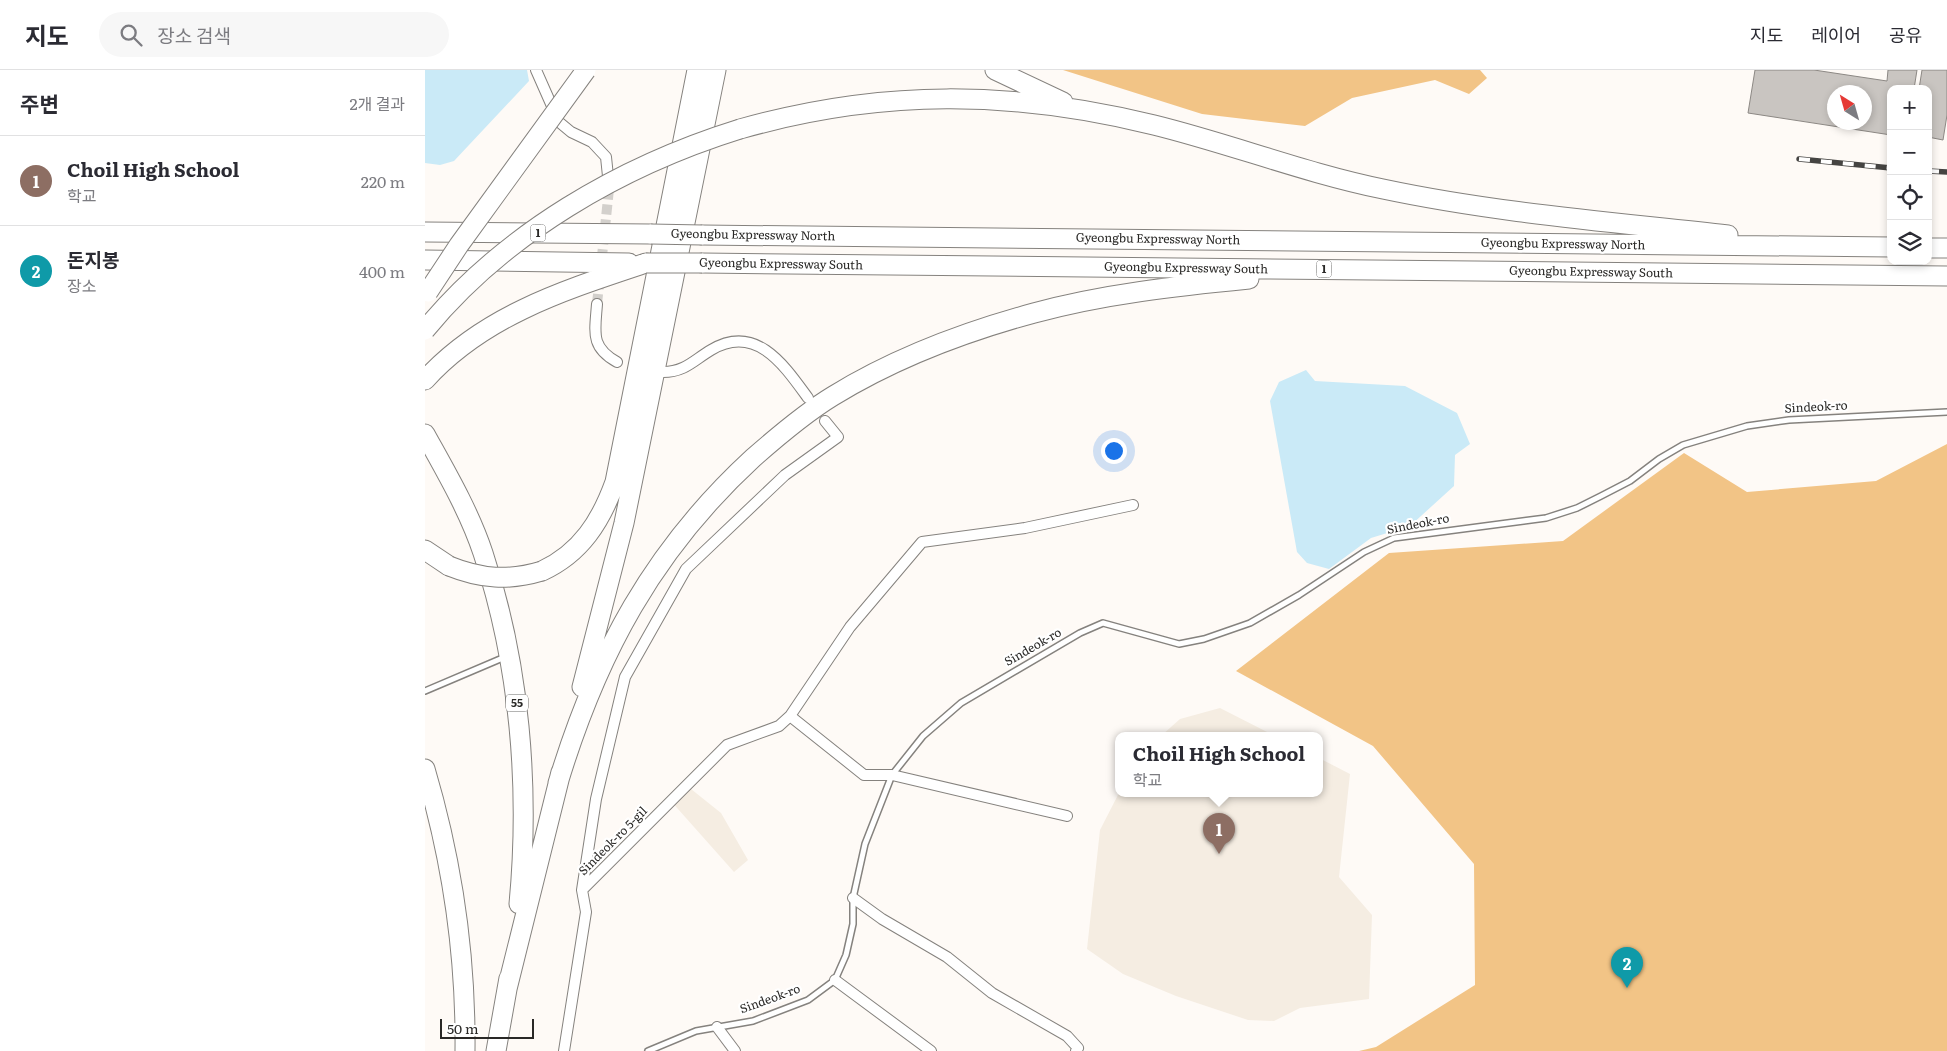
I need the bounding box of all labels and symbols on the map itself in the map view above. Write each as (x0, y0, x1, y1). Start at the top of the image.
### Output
north arrow (1827, 85, 1872, 130)
road number: 1 (531, 224, 545, 242)
street label: Gyeongbu Expressway North (671, 224, 836, 244)
street label: Gyeongbu Expressway North (1076, 228, 1241, 248)
street label: Gyeongbu Expressway North (1481, 233, 1646, 253)
street label: Gyeongbu Expressway South (699, 253, 863, 273)
street label: Gyeongbu Expressway South (1104, 257, 1268, 277)
road number: 1 (1317, 260, 1331, 278)
street label: Gyeongbu Expressway South (1509, 261, 1673, 281)
street label: Sindeok-ro (1784, 395, 1848, 417)
your location (1101, 438, 1127, 464)
street label: Sindeok-ro (1385, 508, 1451, 538)
street label: Sindeok-ro (1001, 623, 1064, 670)
road number: 55 (506, 694, 528, 711)
street label: Sindeok-ro 5-gil (574, 802, 651, 879)
pin: 1 (1203, 813, 1235, 854)
pin: 2 (1611, 947, 1643, 988)
street label: Sindeok-ro (737, 979, 802, 1017)
scale bar (440, 1016, 534, 1039)

